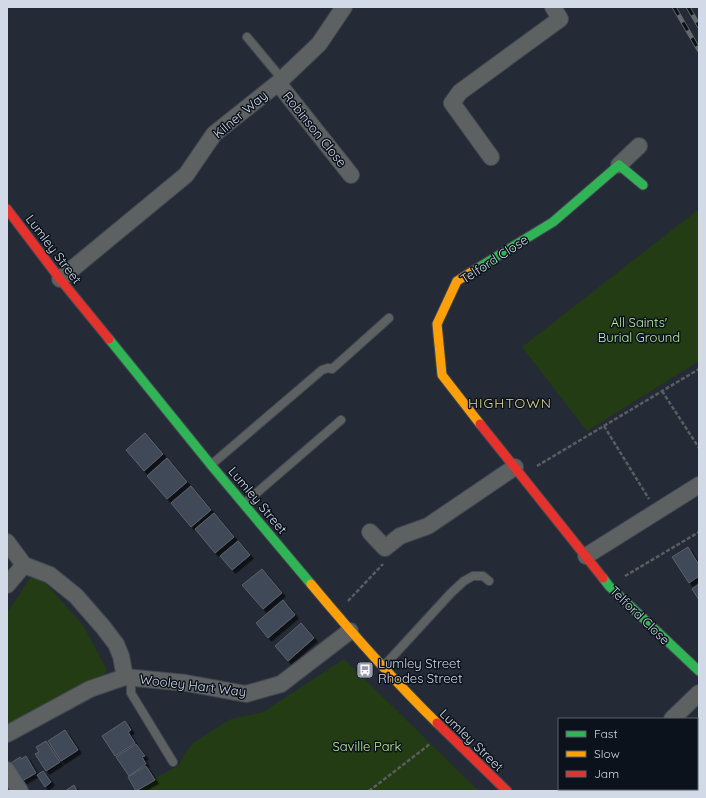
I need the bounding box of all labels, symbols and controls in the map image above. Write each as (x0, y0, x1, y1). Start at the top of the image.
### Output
street label: Kilner Way (210, 87, 270, 141)
street label: Robinson Close (280, 88, 350, 170)
street label: Lumley Street (23, 211, 85, 287)
street label: Telford Close (457, 231, 531, 287)
park label: All Saints' Burial Ground (598, 314, 680, 345)
district label: HIGHTOWN (468, 394, 552, 412)
street label: Lumley Street (225, 463, 291, 537)
street label: Telford Close (607, 582, 673, 648)
place label: Lumley Street Rhodes Street (378, 655, 462, 686)
bus stop icon: Lumley Street Rhodes Street (355, 660, 375, 680)
street label: Wooley Hart Way (139, 671, 247, 699)
street label: Lumley Street (437, 705, 507, 775)
legend (558, 718, 698, 790)
text: Fast (594, 726, 618, 741)
park label: Saville Park (333, 738, 402, 754)
text: Slow (594, 746, 620, 761)
text: Jam (594, 766, 619, 781)

